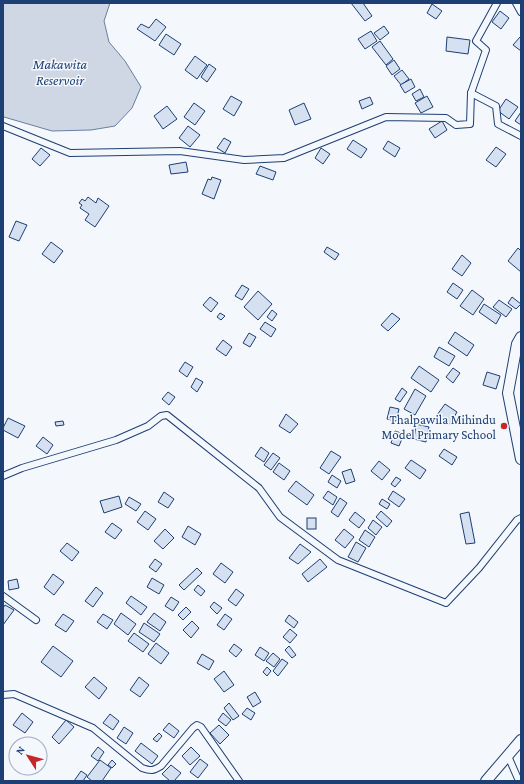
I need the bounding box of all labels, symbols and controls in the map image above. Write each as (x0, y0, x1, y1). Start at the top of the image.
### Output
water label: Makawita Reservoir (32, 56, 88, 88)
place label: Thalpawila Mihindu Model Primary School (382, 412, 497, 442)
marker: Thalpawila Mihindu Model Primary School (499, 421, 509, 431)
north arrow (8, 736, 48, 776)
text: N (13, 743, 27, 757)

